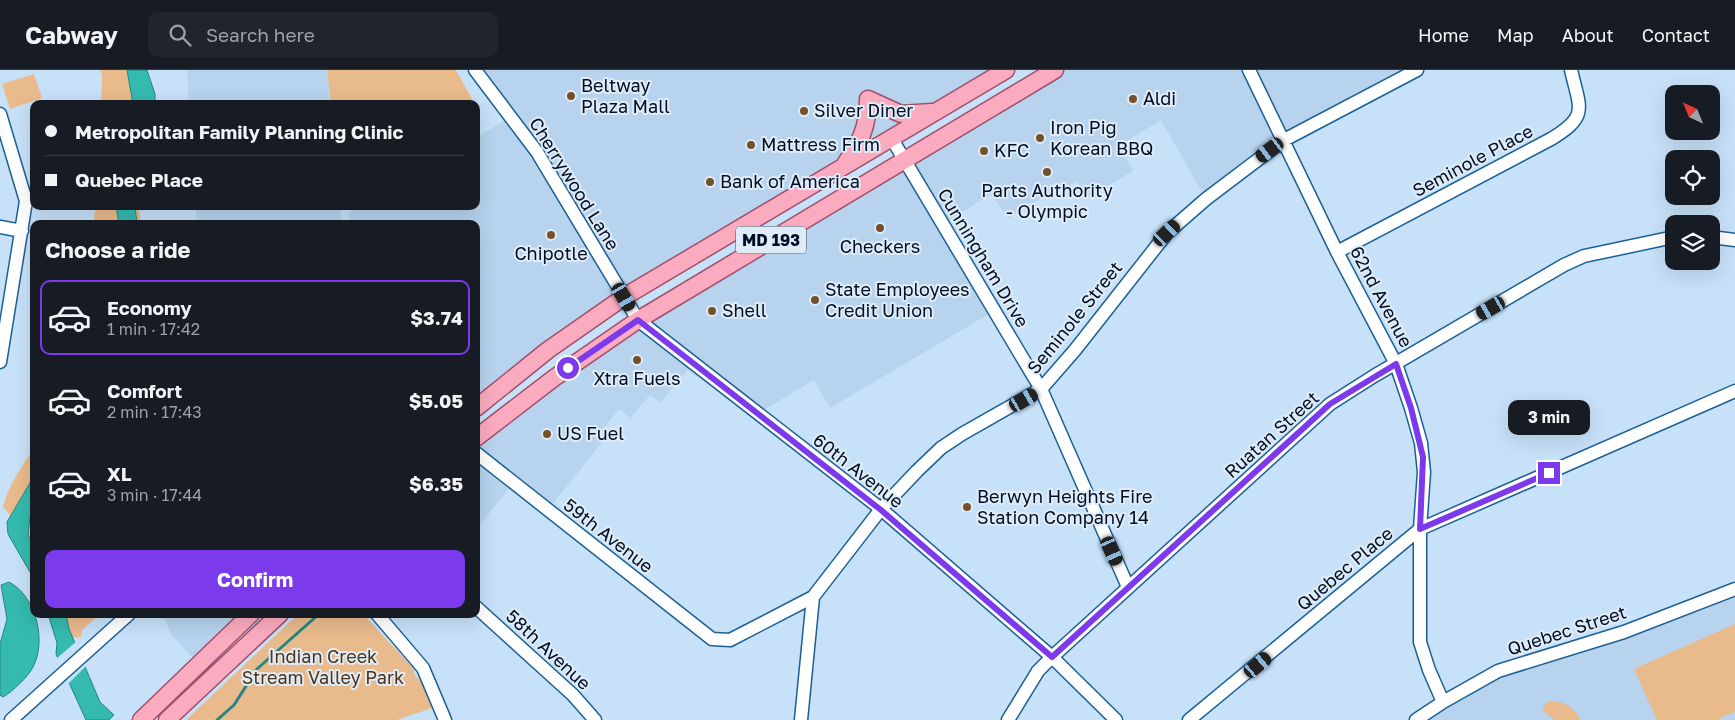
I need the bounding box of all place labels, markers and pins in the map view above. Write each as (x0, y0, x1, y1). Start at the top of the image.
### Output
place label: Beltway Plaza Mall (581, 74, 670, 117)
place label: Aldi (1143, 87, 1176, 109)
marker: Beltway Plaza Mall (565, 90, 577, 102)
marker: Aldi (1127, 93, 1139, 105)
place label: Silver Diner (814, 99, 913, 121)
marker: Silver Diner (798, 105, 810, 117)
place label: Iron Pig Korean BBQ (1050, 116, 1153, 159)
marker: Iron Pig Korean BBQ (1034, 132, 1046, 144)
place label: Mattress Firm (761, 133, 880, 155)
marker: Mattress Firm (745, 139, 757, 151)
place label: KFC (994, 139, 1029, 161)
marker: KFC (978, 145, 990, 157)
marker: Parts Authority - Olympic (1041, 166, 1053, 178)
place label: Bank of America (720, 170, 860, 192)
marker: Bank of America (704, 176, 716, 188)
place label: Parts Authority - Olympic (981, 179, 1113, 222)
marker: Checkers (874, 222, 886, 234)
marker: Chipotle (545, 229, 557, 241)
place label: Checkers (840, 235, 920, 257)
place label: Chipotle (514, 242, 588, 264)
place label: State Employees Credit Union (825, 278, 970, 321)
marker: State Employees Credit Union (809, 294, 821, 306)
place label: Shell (722, 299, 767, 321)
marker: Shell (706, 305, 718, 317)
marker: Xtra Fuels (631, 354, 643, 366)
place label: Xtra Fuels (593, 367, 681, 389)
place label: US Fuel (557, 422, 624, 444)
marker: US Fuel (541, 428, 553, 440)
place label: Berwyn Heights Fire Station Company 14 (977, 485, 1152, 528)
marker: Berwyn Heights Fire Station Company 14 (961, 501, 973, 513)

